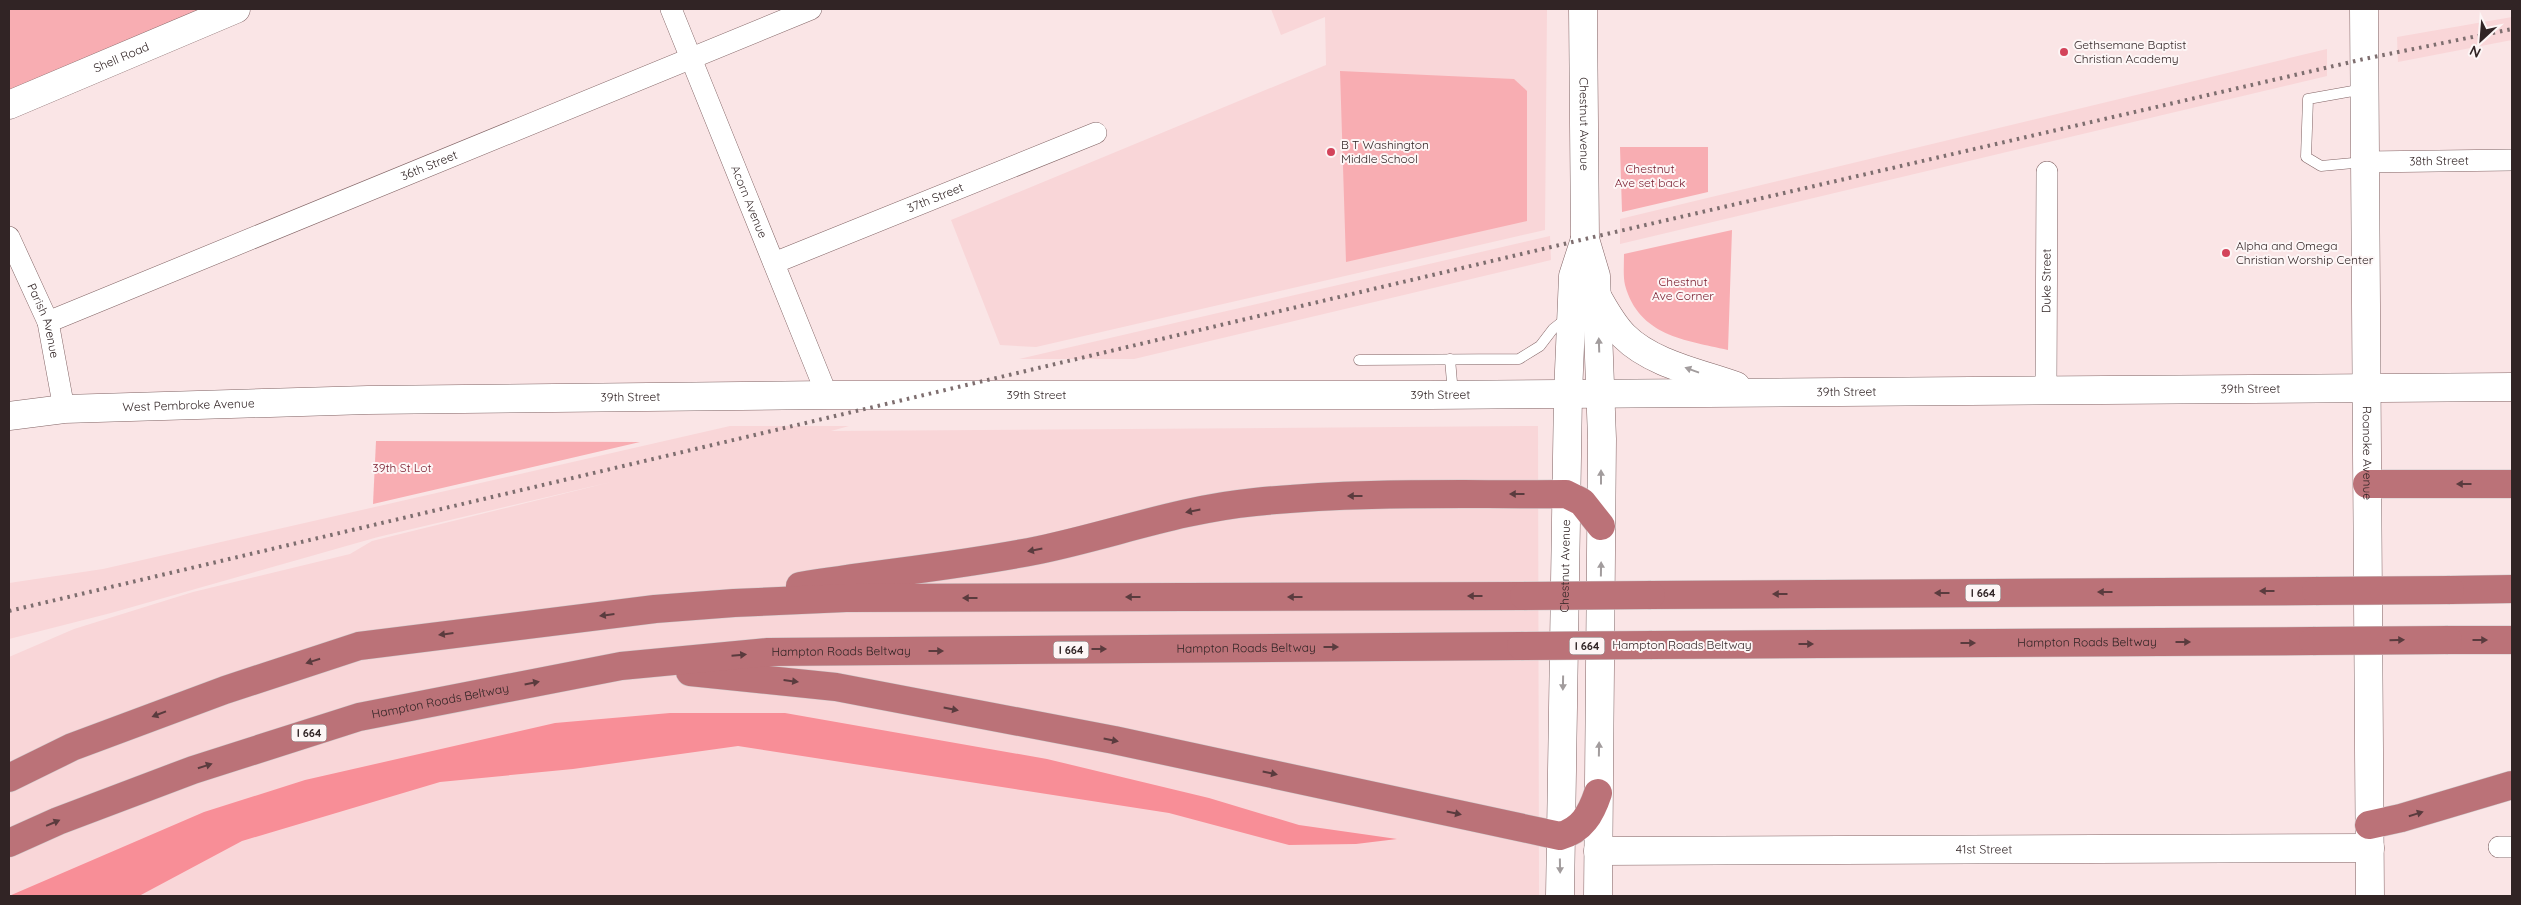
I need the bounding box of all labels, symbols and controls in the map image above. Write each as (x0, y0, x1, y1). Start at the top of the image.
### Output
north arrow (2456, 15, 2506, 65)
place label: Gethsemane Baptist Christian Academy (2074, 37, 2186, 66)
street label: Shell Road (91, 39, 151, 75)
text: N (2467, 41, 2484, 62)
marker: Gethsemane Baptist Christian Academy (2058, 46, 2070, 58)
street label: Chestnut Avenue (1577, 77, 1592, 171)
place label: B T Washington Middle School (1341, 137, 1429, 166)
marker: B T Washington Middle School (1325, 146, 1337, 158)
street label: 36th Street (398, 147, 459, 183)
street label: 38th Street (2409, 153, 2469, 168)
park label: Chestnut Ave set back (1615, 161, 1685, 190)
street label: Acorn Avenue (728, 163, 771, 240)
street label: 37th Street (905, 179, 966, 215)
place label: Alpha and Omega Christian Worship Center (2236, 238, 2374, 267)
marker: Alpha and Omega Christian Worship Center (2220, 247, 2232, 259)
street label: Duke Street (2038, 249, 2054, 313)
park label: Chestnut Ave Corner (1652, 274, 1714, 303)
street label: Parish Avenue (24, 281, 63, 360)
one-way arrow (1595, 337, 1603, 353)
one-way arrow (1684, 366, 1699, 373)
street label: 39th Street (2220, 381, 2280, 396)
street label: 39th Street (1816, 384, 1876, 399)
street label: 39th Street (1006, 387, 1066, 402)
street label: 39th Street (1410, 387, 1470, 402)
street label: 39th Street (600, 389, 660, 404)
street label: West Pembroke Avenue (122, 395, 255, 414)
street label: Roanoke Avenue (2360, 406, 2375, 500)
park label: 39th St Lot (373, 460, 431, 475)
one-way arrow (1598, 469, 1606, 485)
one-way arrow (2455, 480, 2471, 488)
one-way arrow (1509, 491, 1525, 499)
one-way arrow (1346, 492, 1362, 500)
one-way arrow (1185, 508, 1201, 516)
street label: Chestnut Avenue (1557, 519, 1573, 613)
one-way arrow (1028, 546, 1043, 554)
one-way arrow (1597, 561, 1605, 577)
road number: I 664 (1966, 584, 2000, 602)
one-way arrow (2259, 587, 2275, 595)
one-way arrow (2096, 588, 2112, 596)
one-way arrow (1934, 589, 1950, 597)
one-way arrow (1771, 590, 1787, 598)
one-way arrow (1467, 592, 1483, 600)
one-way arrow (1125, 593, 1141, 601)
one-way arrow (1287, 593, 1303, 601)
one-way arrow (962, 594, 978, 602)
one-way arrow (599, 611, 615, 619)
one-way arrow (437, 630, 453, 638)
street label: Hampton Roads Beltway (2017, 634, 2157, 650)
one-way arrow (2389, 636, 2405, 644)
one-way arrow (2472, 636, 2488, 644)
road number: I 664 (1570, 637, 1604, 654)
street label: Hampton Roads Beltway (1612, 637, 1752, 652)
one-way arrow (2175, 638, 2191, 646)
one-way arrow (1960, 639, 1976, 647)
street label: Hampton Roads Beltway (1176, 640, 1316, 656)
one-way arrow (1798, 640, 1814, 648)
road number: I 664 (1054, 642, 1088, 658)
street label: Hampton Roads Beltway (771, 643, 911, 659)
one-way arrow (1324, 643, 1340, 651)
one-way arrow (1091, 645, 1107, 653)
one-way arrow (929, 647, 945, 655)
one-way arrow (731, 651, 747, 659)
one-way arrow (305, 658, 320, 665)
one-way arrow (1558, 675, 1566, 691)
one-way arrow (784, 677, 800, 685)
one-way arrow (524, 679, 540, 687)
street label: Hampton Roads Beltway (370, 680, 510, 721)
one-way arrow (944, 705, 959, 713)
one-way arrow (151, 710, 166, 718)
road number: I 664 (292, 724, 326, 741)
one-way arrow (1103, 736, 1119, 744)
one-way arrow (1595, 741, 1603, 757)
one-way arrow (198, 762, 213, 769)
one-way arrow (1262, 770, 1278, 778)
one-way arrow (1447, 809, 1462, 817)
one-way arrow (2409, 809, 2424, 817)
one-way arrow (46, 819, 60, 827)
street label: 41st Street (1956, 841, 2012, 857)
one-way arrow (1556, 859, 1564, 875)

